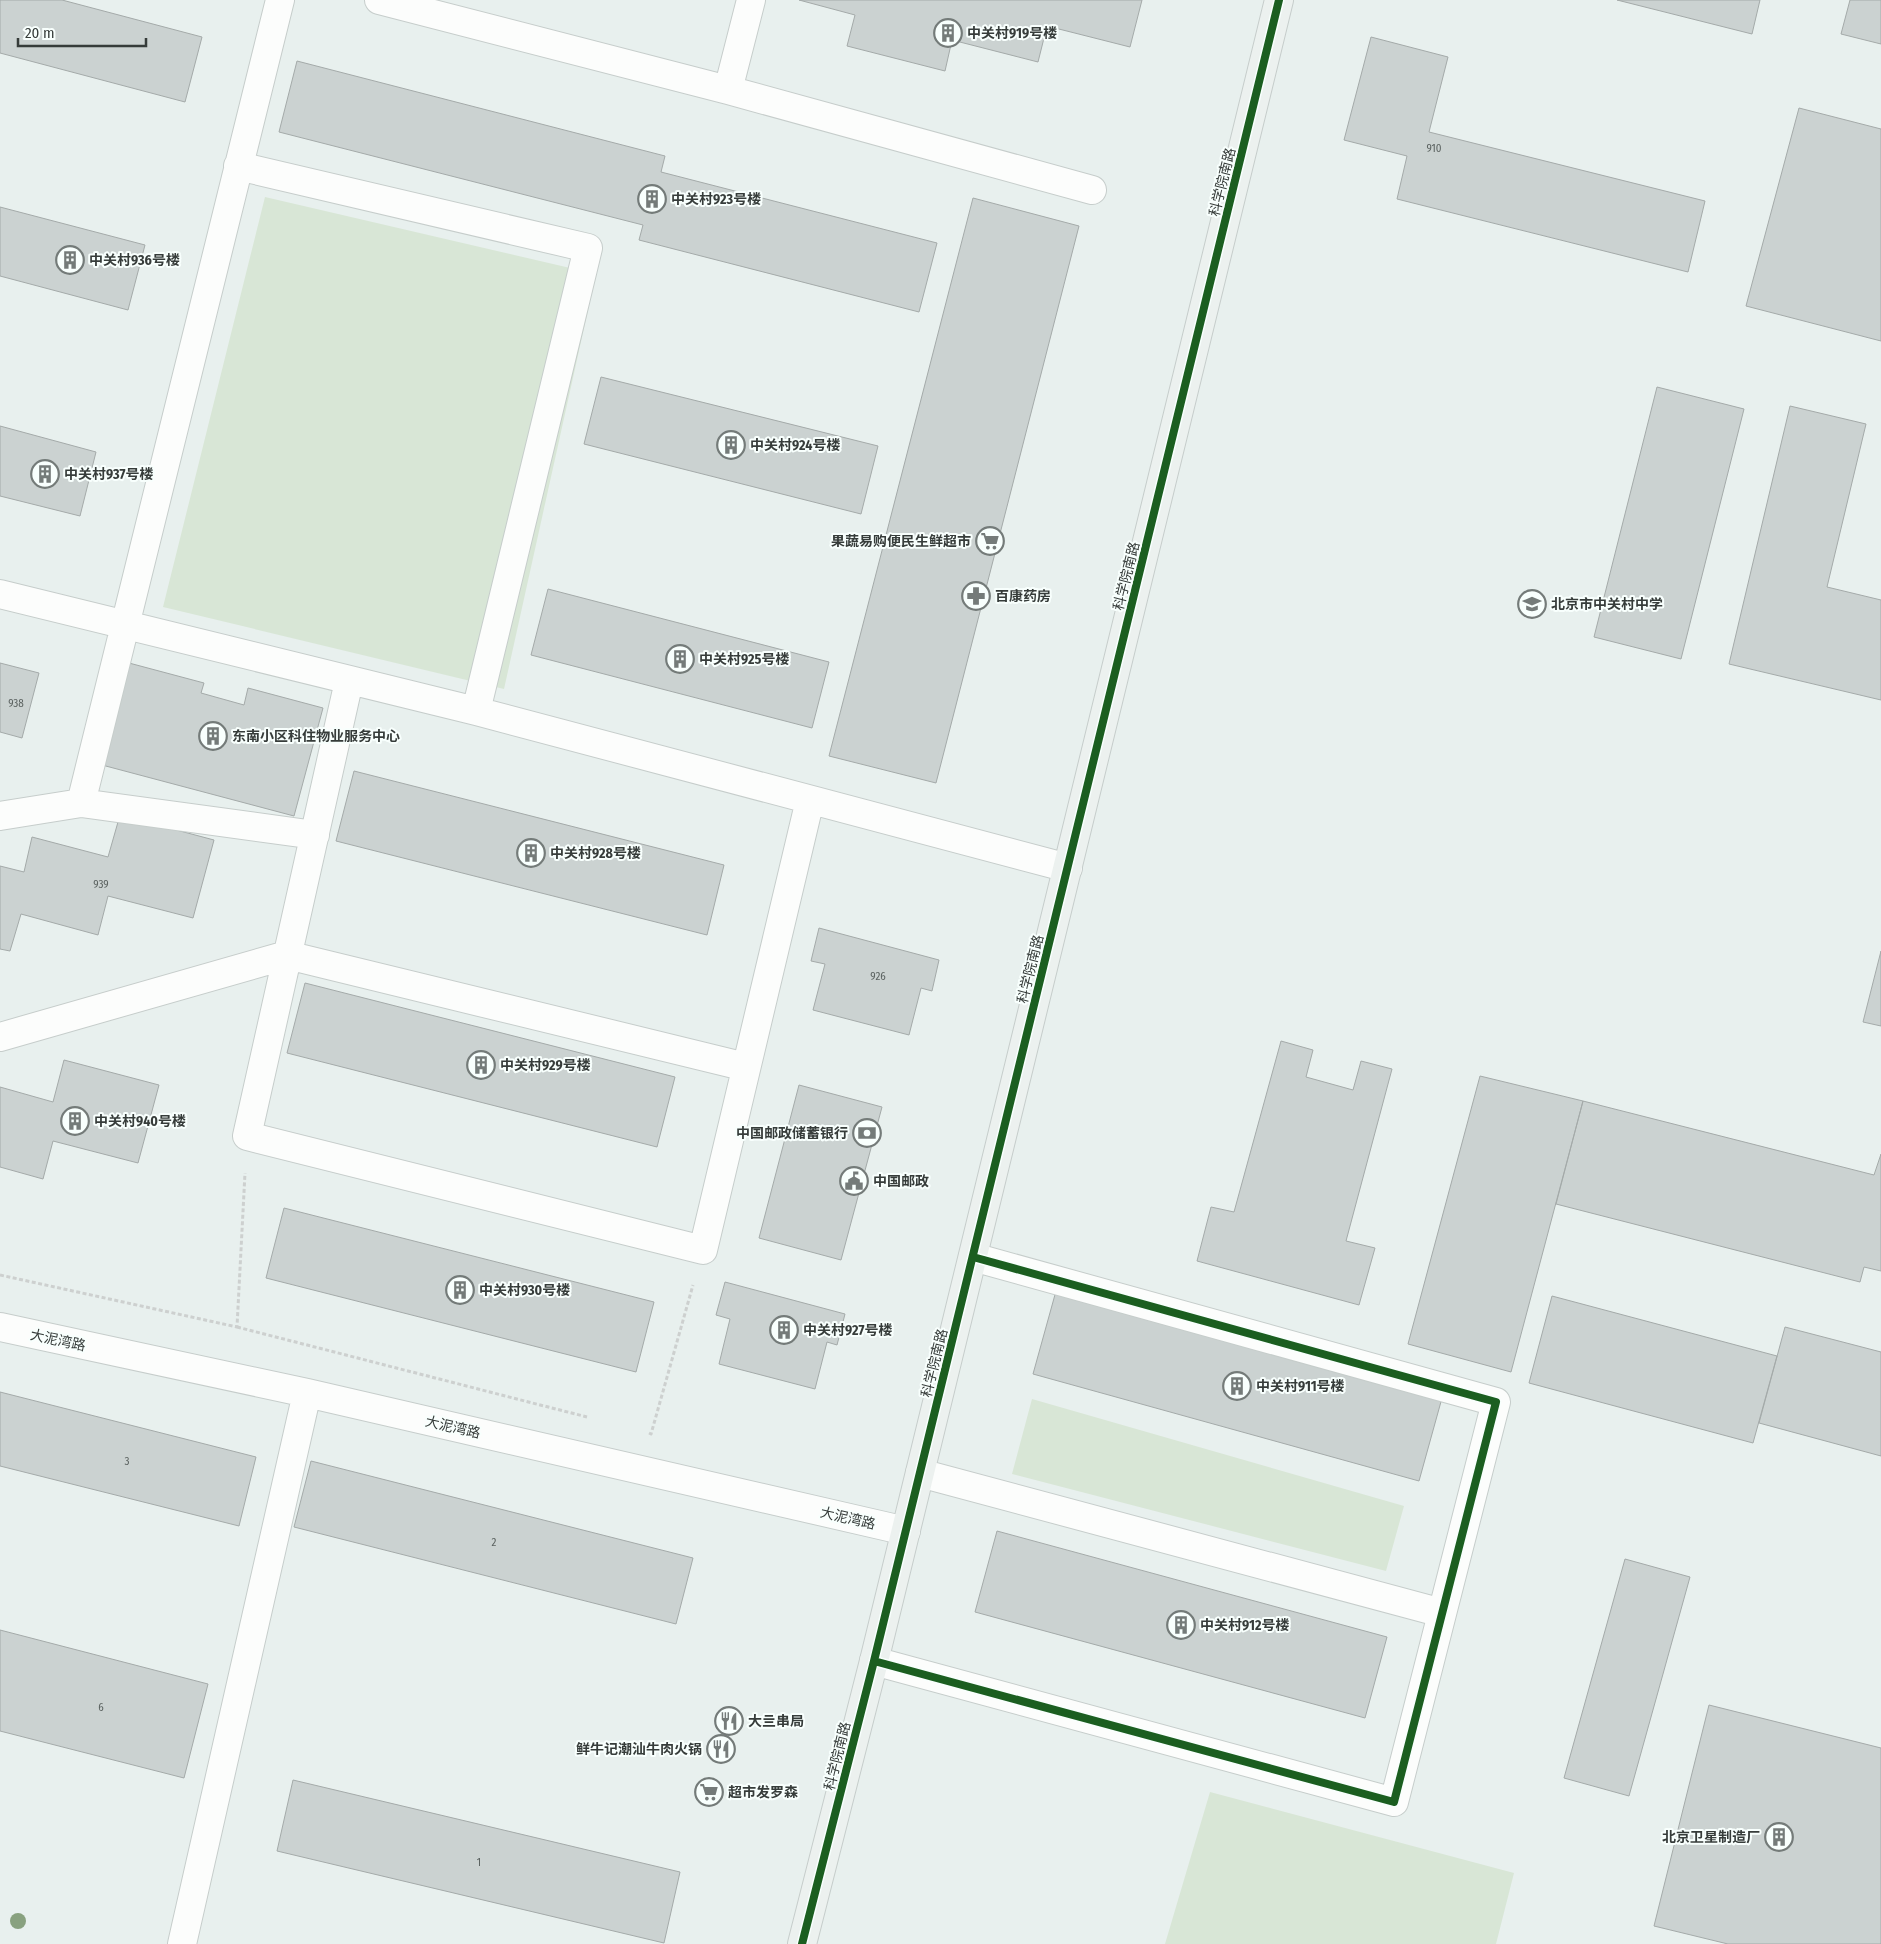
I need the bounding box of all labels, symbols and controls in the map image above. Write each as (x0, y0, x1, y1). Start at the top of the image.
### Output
scale bar (18, 15, 145, 47)
building icon: 中关村919号楼 (933, 18, 963, 48)
text: 20 m (25, 24, 55, 42)
place label: 中关村919号楼 (967, 25, 1057, 42)
house number: 910 (1426, 142, 1442, 155)
street label: 科学院南路 (1206, 146, 1239, 218)
building icon: 中关村923号楼 (637, 184, 667, 214)
place label: 中关村923号楼 (671, 191, 761, 208)
building icon: 中关村936号楼 (55, 245, 85, 275)
place label: 中关村936号楼 (89, 252, 180, 269)
building icon: 中关村924号楼 (716, 430, 746, 460)
place label: 中关村924号楼 (750, 437, 840, 454)
building icon: 中关村937号楼 (30, 459, 60, 489)
place label: 中关村937号楼 (64, 466, 153, 483)
supermarket icon: 果蔬易购便民生鲜超市 (975, 526, 1005, 556)
place label: 果蔬易购便民生鲜超市 (831, 533, 971, 550)
street label: 科学院南路 (1110, 540, 1143, 612)
pharmacy icon: 百康药房 (961, 581, 991, 611)
place label: 百康药房 (995, 588, 1051, 605)
school or university icon: 北京市中关村中学 (1517, 589, 1547, 619)
place label: 北京市中关村中学 (1551, 596, 1663, 613)
building icon: 中关村925号楼 (665, 644, 695, 674)
place label: 中关村925号楼 (699, 651, 789, 668)
house number: 938 (8, 697, 24, 710)
building icon: 东南小区科住物业服务中心 (198, 721, 228, 751)
place label: 东南小区科住物业服务中心 (232, 728, 400, 745)
building icon: 中关村928号楼 (516, 838, 546, 868)
place label: 中关村928号楼 (550, 845, 641, 862)
house number: 939 (93, 878, 109, 891)
street label: 科学院南路 (1014, 933, 1047, 1005)
house number: 926 (870, 970, 886, 983)
building icon: 中关村929号楼 (466, 1050, 496, 1080)
place label: 中关村929号楼 (500, 1057, 591, 1074)
building icon: 中关村940号楼 (60, 1106, 90, 1136)
place label: 中关村940号楼 (94, 1113, 186, 1130)
bank icon: 中国邮政储蓄银行 (852, 1118, 882, 1148)
place label: 中国邮政储蓄银行 (736, 1125, 848, 1142)
public building icon: 中国邮政 (839, 1166, 869, 1196)
place label: 中国邮政 (873, 1173, 929, 1190)
building icon: 中关村930号楼 (445, 1275, 475, 1305)
place label: 中关村930号楼 (479, 1282, 570, 1299)
building icon: 中关村927号楼 (769, 1315, 799, 1345)
place label: 中关村927号楼 (803, 1322, 892, 1339)
street label: 大泥湾路 (29, 1326, 87, 1355)
street label: 科学院南路 (918, 1327, 951, 1399)
building icon: 中关村911号楼 (1222, 1371, 1252, 1401)
place label: 中关村911号楼 (1256, 1378, 1345, 1395)
street label: 大泥湾路 (424, 1413, 482, 1442)
house number: 3 (125, 1455, 130, 1468)
street label: 大泥湾路 (819, 1504, 877, 1533)
house number: 2 (492, 1536, 497, 1549)
building icon: 中关村912号楼 (1166, 1610, 1196, 1640)
place label: 中关村912号楼 (1200, 1617, 1289, 1634)
house number: 6 (98, 1701, 104, 1714)
restaurant icon: 大亖串局 (714, 1706, 744, 1736)
place label: 大亖串局 (748, 1713, 804, 1730)
street label: 科学院南路 (821, 1720, 854, 1792)
restaurant icon: 鲜牛记潮汕牛肉火锅 (706, 1734, 736, 1764)
place label: 鲜牛记潮汕牛肉火锅 (576, 1741, 702, 1758)
supermarket icon: 超市发罗森 (694, 1777, 724, 1807)
place label: 超市发罗森 (728, 1784, 798, 1801)
building icon: 北京卫星制造厂 (1764, 1822, 1794, 1852)
place label: 北京卫星制造厂 (1662, 1829, 1760, 1846)
house number: 1 (477, 1856, 481, 1869)

